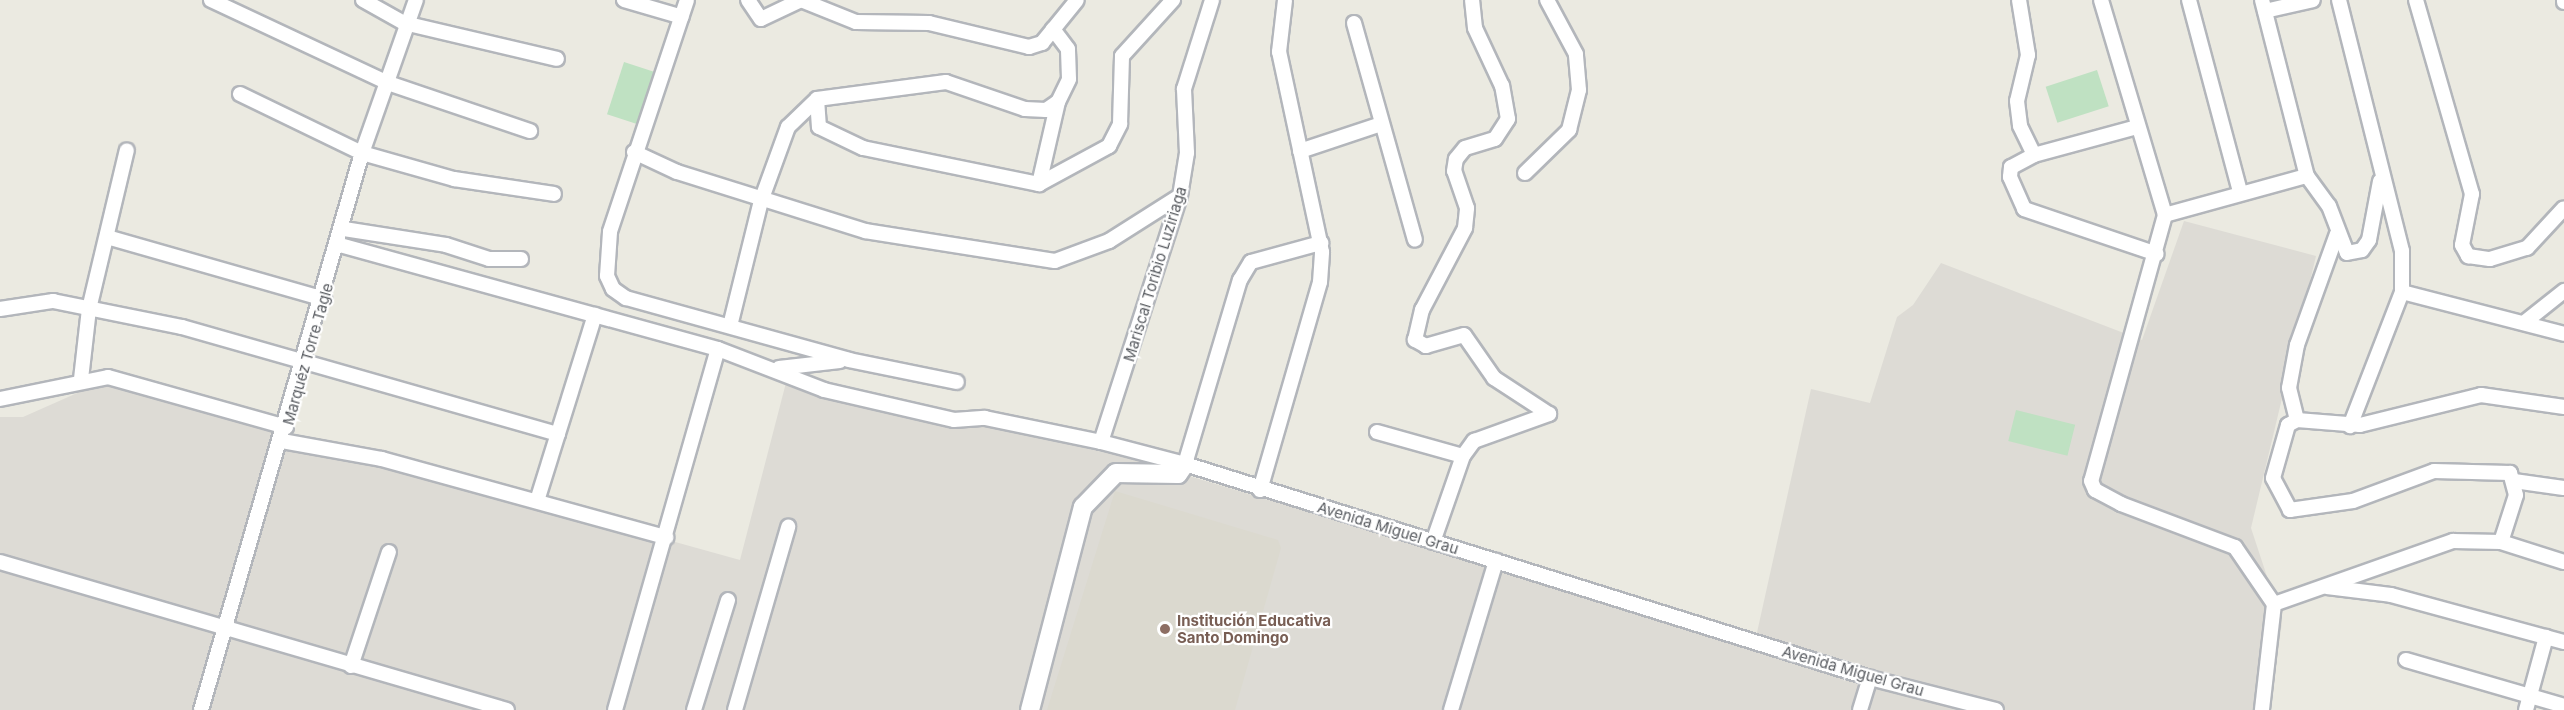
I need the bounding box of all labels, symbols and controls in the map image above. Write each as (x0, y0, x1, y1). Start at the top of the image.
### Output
street label: Mariscal Toribio Luziriaga (1120, 184, 1190, 364)
street label: Marquéz Torre Tagle (279, 281, 337, 427)
street label: Avenida Miguel Grau (1315, 498, 1461, 558)
place label: Institución Educativa Santo Domingo (1177, 611, 1331, 646)
marker: Institución Educativa Santo Domingo (1158, 622, 1172, 636)
street label: Avenida Miguel Grau (1780, 642, 1926, 700)

